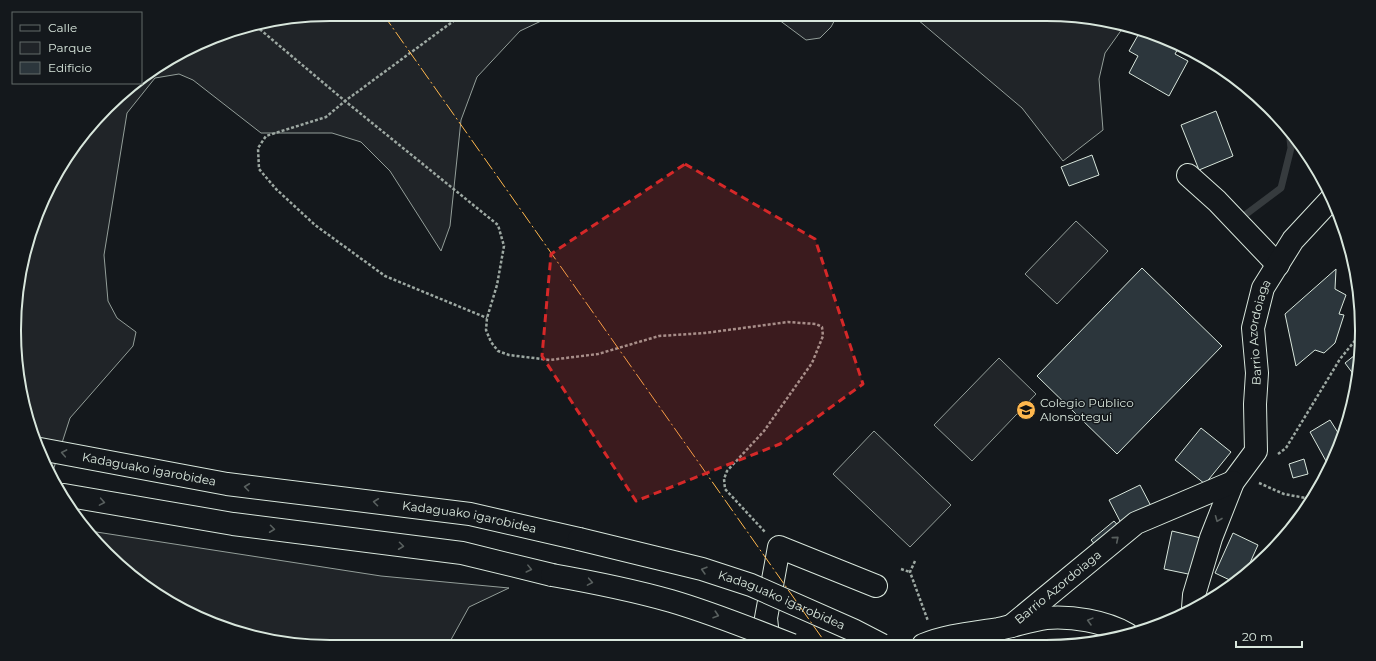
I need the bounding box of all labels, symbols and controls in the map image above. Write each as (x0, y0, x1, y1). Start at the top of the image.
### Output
legend (12, 12, 142, 84)
text: Calle (48, 20, 77, 35)
text: Parque (48, 40, 92, 55)
text: Edificio (48, 60, 92, 75)
street label: Barrio Azordoiaga (1244, 276, 1274, 386)
place label: Colegio Público Alonsotegui (1040, 395, 1134, 424)
school or university icon: Colegio Público Alonsotegui (1015, 399, 1037, 421)
street label: Kadaguako igarobidea (81, 449, 218, 489)
one-way arrow (61, 450, 67, 458)
one-way arrow (244, 483, 250, 492)
one-way arrow (99, 497, 106, 505)
one-way arrow (373, 498, 379, 507)
street label: Kadaguako igarobidea (401, 498, 538, 536)
one-way arrow (1215, 515, 1223, 522)
one-way arrow (269, 525, 275, 534)
one-way arrow (1112, 536, 1119, 543)
one-way arrow (398, 541, 404, 550)
street label: Barrio Azordoiaga (1011, 547, 1104, 627)
one-way arrow (526, 565, 532, 573)
one-way arrow (701, 567, 708, 575)
street label: Kadaguako igarobidea (716, 567, 847, 633)
one-way arrow (587, 577, 593, 586)
one-way arrow (712, 610, 719, 619)
one-way arrow (1087, 617, 1094, 626)
scale bar (1236, 623, 1302, 649)
text: 20 m (1242, 629, 1273, 644)

